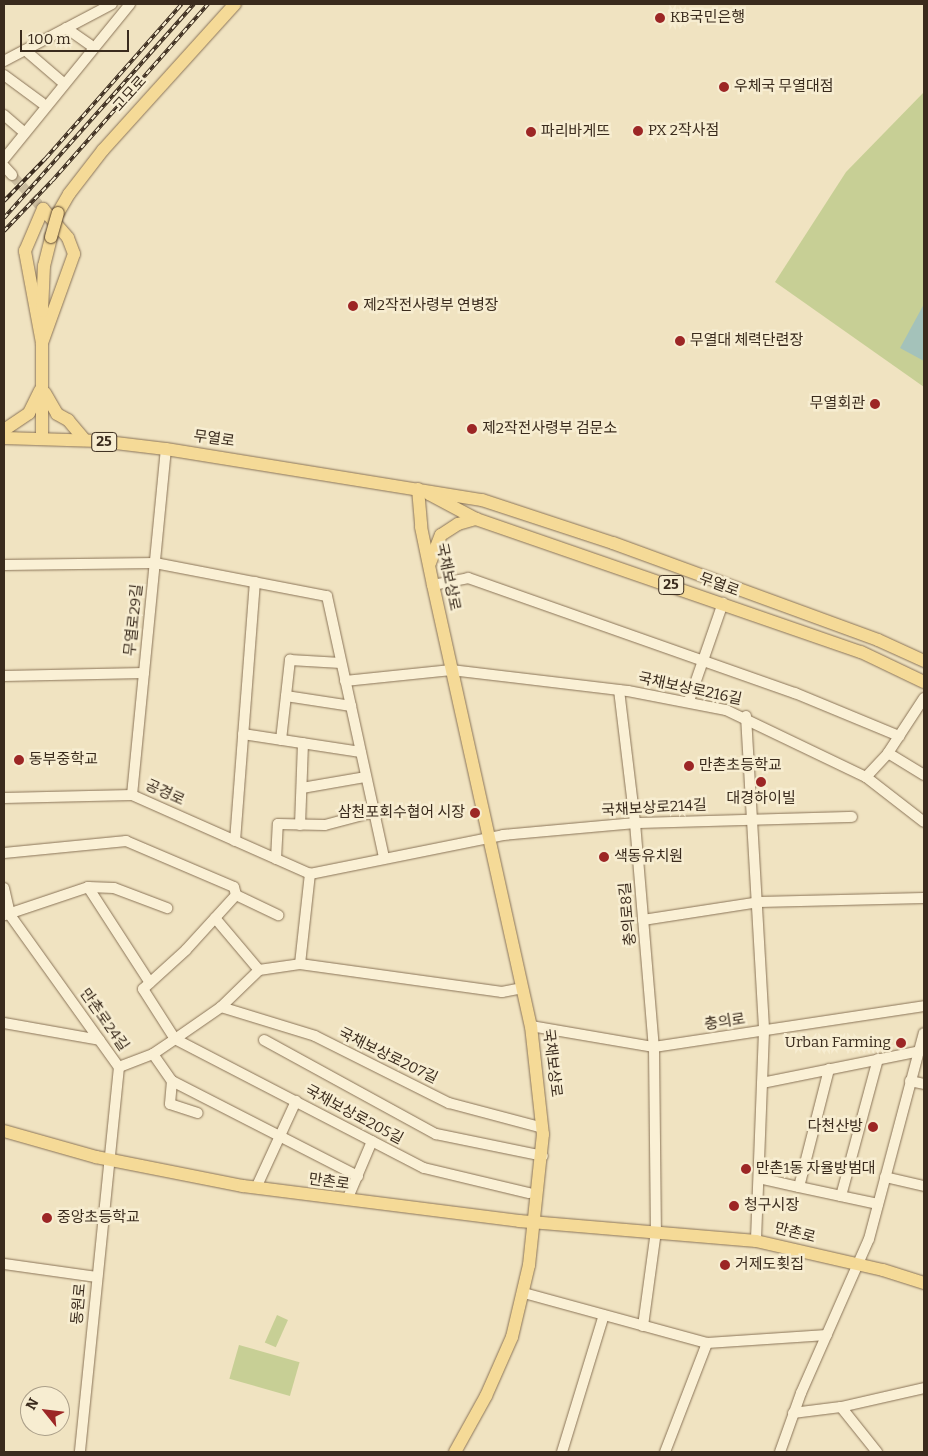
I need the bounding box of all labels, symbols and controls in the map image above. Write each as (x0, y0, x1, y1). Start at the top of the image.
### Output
place label: KB국민은행 (670, 9, 745, 27)
marker: KB국민은행 (654, 12, 666, 24)
scale bar (22, 20, 131, 52)
text: 100 m (28, 30, 71, 48)
street label: 고모로 (109, 73, 151, 115)
place label: 우체국 무열대점 (734, 78, 834, 96)
marker: 우체국 무열대점 (718, 81, 730, 93)
place label: PX 2작사점 (648, 122, 719, 140)
place label: 파리바게뜨 (541, 123, 610, 141)
marker: PX 2작사점 (632, 125, 644, 137)
marker: 파리바게뜨 (525, 126, 537, 138)
place label: 제2작전사령부 연병장 (363, 297, 498, 315)
marker: 제2작전사령부 연병장 (347, 300, 359, 312)
place label: 무열대 체력단련장 (690, 332, 803, 350)
marker: 무열대 체력단련장 (674, 335, 686, 347)
place label: 무열회관 (810, 395, 865, 413)
marker: 무열회관 (869, 398, 881, 410)
place label: 제2작전사령부 검문소 (482, 420, 617, 438)
marker: 제2작전사령부 검문소 (466, 423, 478, 435)
street label: 무열로 (192, 427, 236, 451)
road number: 25 (90, 431, 118, 454)
street label: 국채보상로 (432, 541, 464, 613)
street label: 무열로 (696, 569, 742, 601)
road number: 25 (657, 574, 685, 596)
street label: 무열로29길 (121, 583, 147, 657)
street label: 국채보상로216길 (636, 669, 744, 709)
place label: 동부중학교 (29, 751, 98, 769)
marker: 동부중학교 (13, 754, 25, 766)
place label: 만촌초등학교 (699, 757, 782, 775)
marker: 만촌초등학교 (683, 760, 695, 772)
street label: 공경로 (142, 776, 188, 810)
marker: 대경하이빌 (755, 776, 767, 788)
place label: 대경하이빌 (727, 790, 795, 808)
street label: 국채보상로214길 (601, 796, 707, 820)
place label: 삼천포회수협어 시장 (338, 804, 465, 822)
marker: 삼천포회수협어 시장 (469, 807, 481, 819)
place label: 색동유치원 (614, 848, 683, 866)
marker: 색동유치원 (598, 851, 610, 863)
street label: 충의로8길 (616, 881, 640, 947)
street label: 만촌로24길 (76, 985, 132, 1055)
street label: 충의로 (703, 1010, 747, 1034)
street label: 국채보상로207길 (335, 1024, 441, 1088)
street label: 국채보상로 (539, 1028, 565, 1098)
place label: Urban Farming (785, 1034, 891, 1052)
marker: Urban Farming (895, 1037, 907, 1049)
street label: 국채보상로205길 (302, 1082, 406, 1148)
place label: 다천산방 (808, 1118, 863, 1136)
marker: 다천산방 (867, 1121, 879, 1133)
place label: 만촌1동 자율방범대 (756, 1160, 875, 1178)
marker: 만촌1동 자율방범대 (740, 1163, 752, 1175)
street label: 만촌로 (307, 1170, 351, 1194)
place label: 청구시장 (744, 1197, 799, 1215)
marker: 청구시장 (728, 1200, 740, 1212)
place label: 중앙초등학교 (57, 1209, 140, 1227)
marker: 중앙초등학교 (41, 1212, 53, 1224)
street label: 만촌로 (773, 1219, 817, 1247)
place label: 거제도횟집 (735, 1256, 804, 1274)
marker: 거제도횟집 (719, 1259, 731, 1271)
street label: 동원로 (68, 1283, 90, 1325)
north arrow (20, 1386, 70, 1436)
text: N (22, 1395, 42, 1413)

